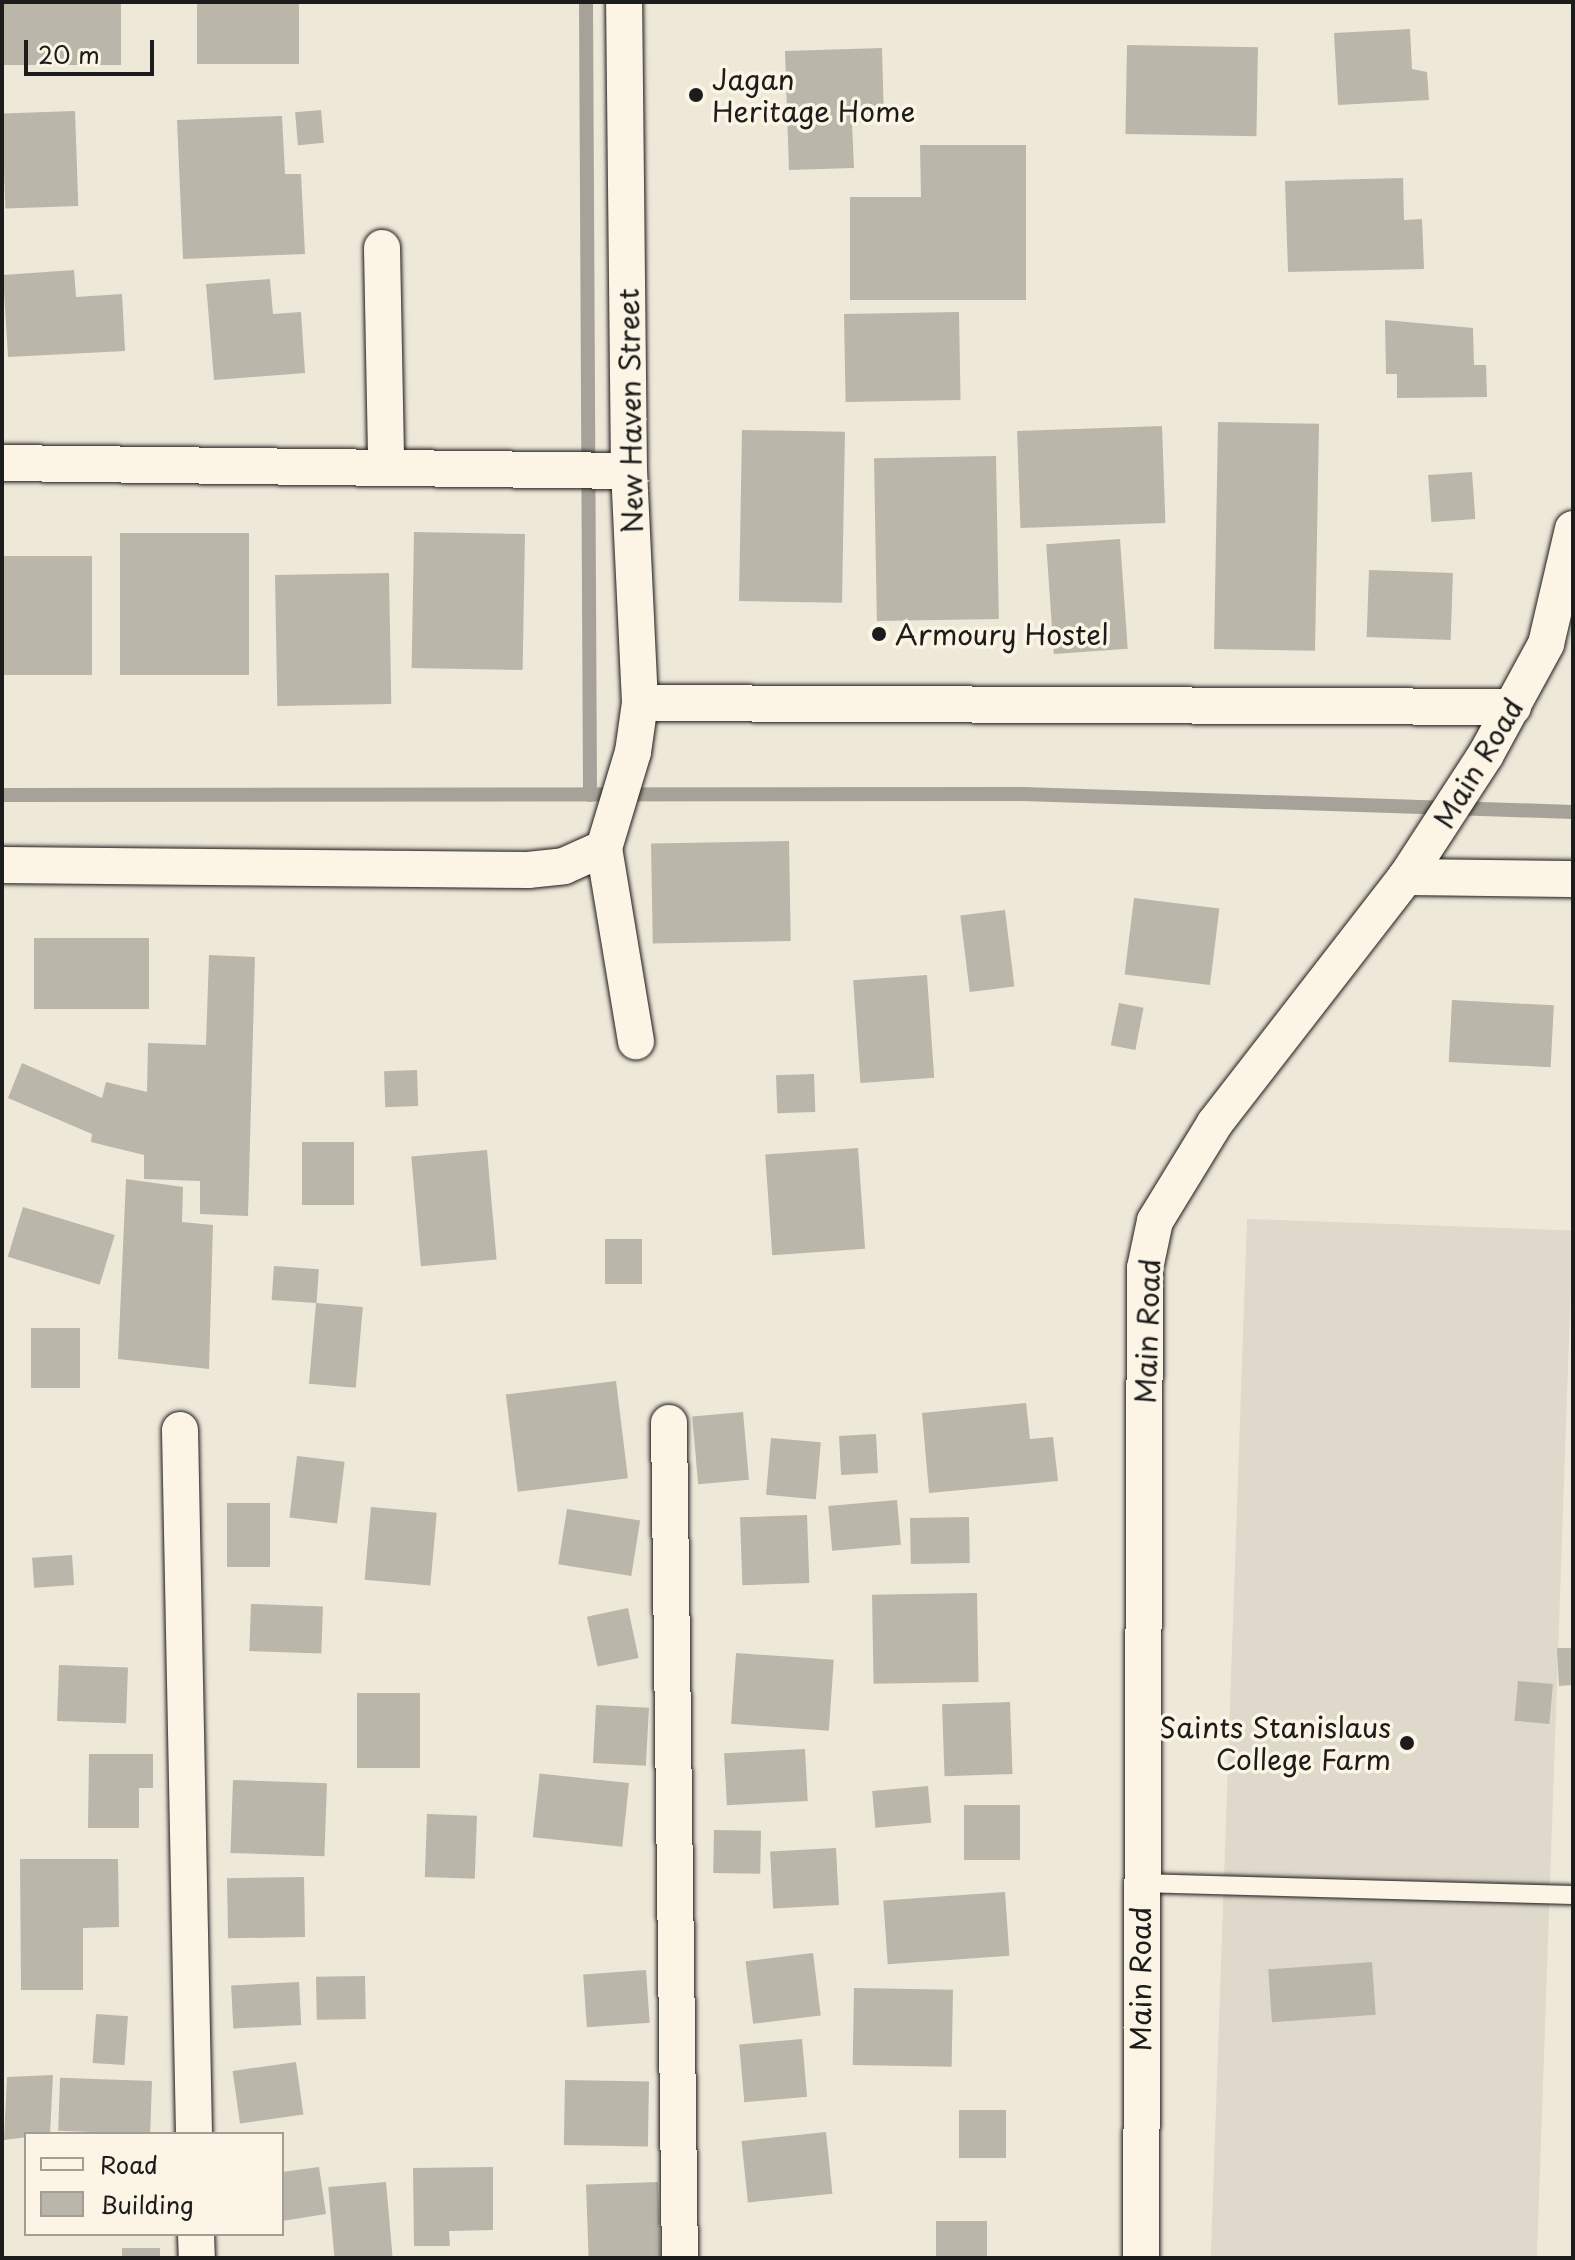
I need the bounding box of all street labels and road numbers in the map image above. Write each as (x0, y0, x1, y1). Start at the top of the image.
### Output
street label: New Haven Street (611, 288, 649, 534)
street label: Main Road (1426, 692, 1530, 834)
street label: Main Road (1128, 1258, 1166, 1404)
street label: Main Road (1123, 1907, 1157, 2051)

